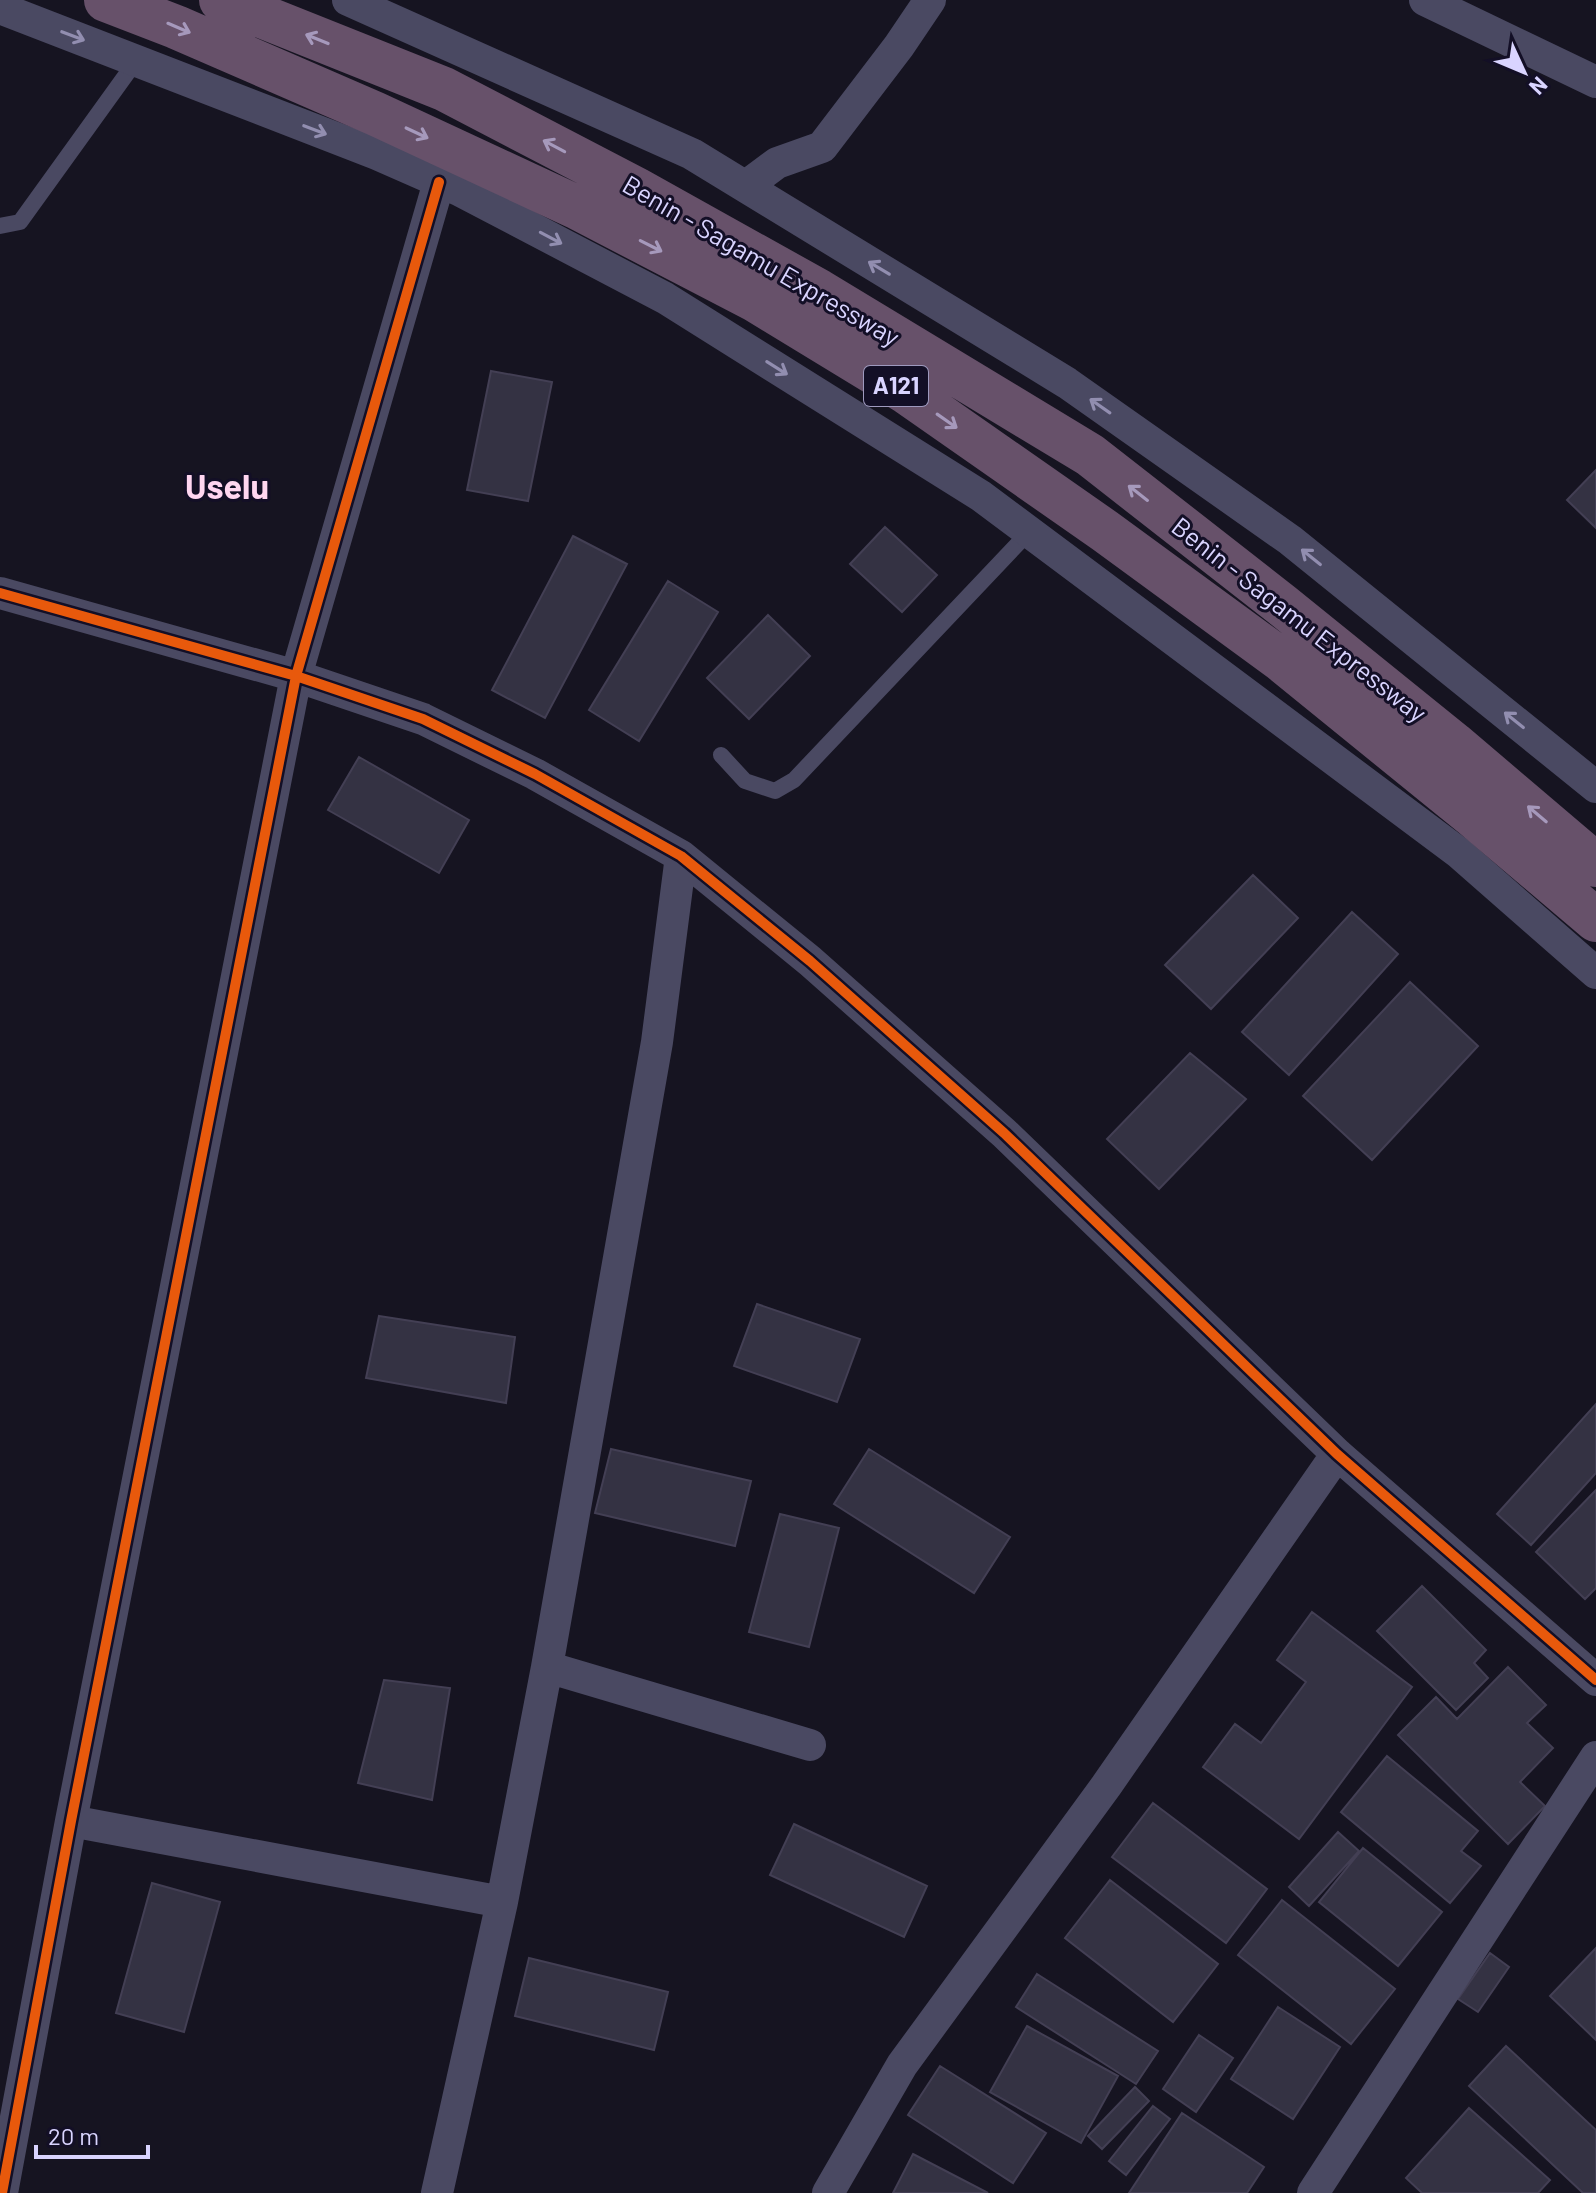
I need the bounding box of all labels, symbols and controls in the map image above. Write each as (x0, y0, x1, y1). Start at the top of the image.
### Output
one-way arrow (166, 22, 191, 37)
one-way arrow (60, 30, 85, 44)
one-way arrow (305, 31, 330, 45)
north arrow (1484, 32, 1564, 112)
text: N (1525, 72, 1554, 101)
one-way arrow (302, 124, 327, 138)
one-way arrow (404, 127, 428, 142)
one-way arrow (542, 138, 566, 154)
street label: Benin - Sagamu Expressway (618, 168, 906, 352)
one-way arrow (539, 231, 563, 247)
one-way arrow (638, 239, 662, 255)
one-way arrow (868, 260, 891, 276)
one-way arrow (765, 359, 787, 376)
road number: A121 (864, 366, 928, 406)
one-way arrow (1089, 398, 1111, 414)
one-way arrow (935, 413, 957, 429)
district label: Uselu (185, 465, 269, 506)
one-way arrow (1128, 484, 1149, 501)
street label: Benin - Sagamu Expressway (1166, 510, 1433, 728)
one-way arrow (1301, 548, 1322, 566)
one-way arrow (1504, 711, 1524, 729)
one-way arrow (1527, 805, 1547, 823)
scale bar (36, 2109, 148, 2159)
text: 20 m (48, 2121, 99, 2150)

